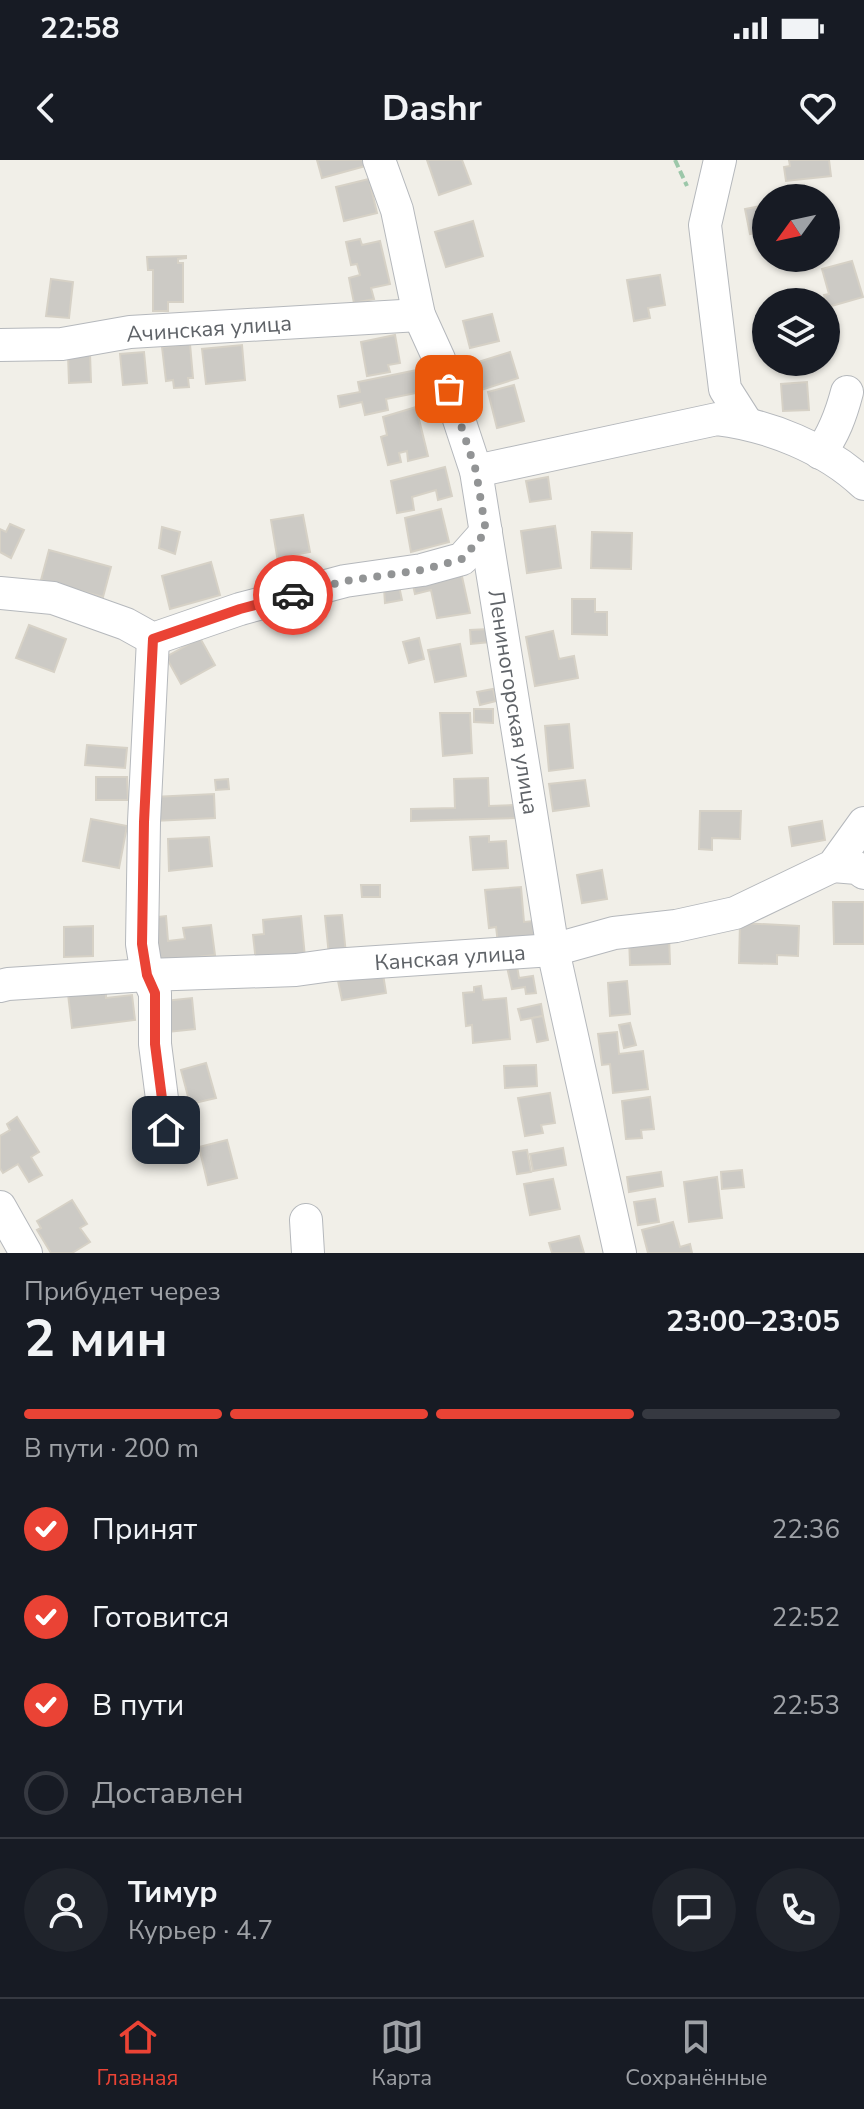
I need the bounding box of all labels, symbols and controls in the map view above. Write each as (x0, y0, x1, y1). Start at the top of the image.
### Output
text: 22:58 (40, 8, 119, 49)
text: Dashr (382, 84, 482, 133)
icon: back (24, 86, 68, 130)
icon: heart (796, 86, 840, 130)
north arrow (752, 184, 840, 272)
map controls (752, 184, 840, 376)
button: layers (752, 288, 840, 376)
street label: Ачинская улица (125, 308, 293, 350)
pin (415, 355, 483, 423)
icon: bag (427, 367, 471, 411)
courier (253, 555, 333, 635)
icon: car (271, 573, 315, 617)
street label: Лениногорская улица (480, 588, 546, 817)
street label: Канская улица (373, 938, 527, 978)
pin (132, 1096, 200, 1164)
icon: home (144, 1108, 188, 1152)
text: Прибудет через (24, 1274, 221, 1309)
text: 23:00–23:05 (666, 1301, 840, 1342)
text: 2 мин (24, 1303, 168, 1374)
text: В пути · 200 m (24, 1431, 199, 1466)
icon: check (24, 1507, 68, 1551)
text: Принят (92, 1509, 197, 1550)
text: 22:36 (772, 1512, 840, 1547)
icon: check (24, 1595, 68, 1639)
text: Готовится (92, 1597, 229, 1638)
text: 22:52 (772, 1600, 840, 1635)
icon: check (24, 1683, 68, 1727)
text: В пути (92, 1685, 184, 1726)
text: 22:53 (772, 1688, 840, 1723)
text: Доставлен (92, 1773, 244, 1814)
button: person (24, 1868, 108, 1952)
button: chat (652, 1868, 736, 1952)
button: phone (756, 1868, 840, 1952)
text: Тимур (128, 1872, 218, 1913)
text: Курьер · 4.7 (128, 1913, 273, 1948)
tab: Главная (97, 2015, 178, 2093)
tab: Карта (372, 2015, 432, 2093)
tab: Сохранённые (625, 2015, 767, 2093)

